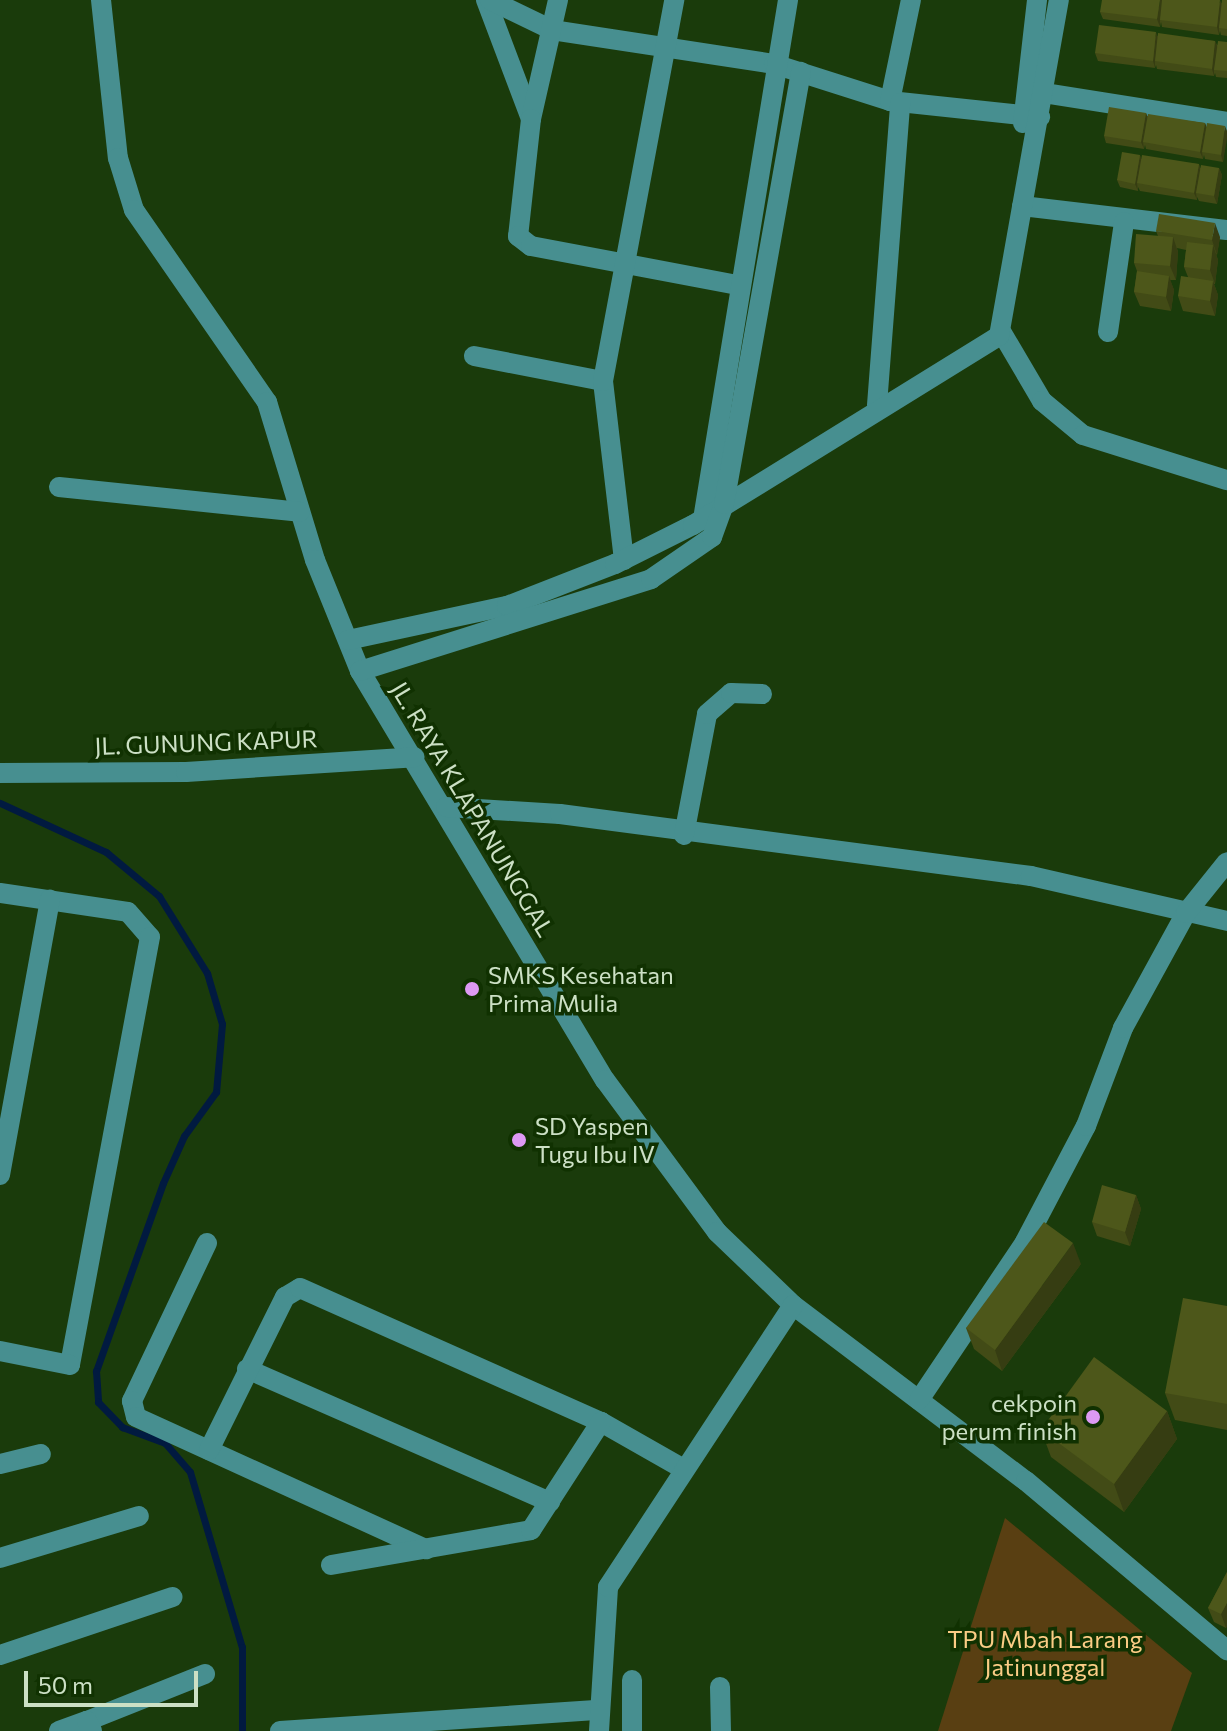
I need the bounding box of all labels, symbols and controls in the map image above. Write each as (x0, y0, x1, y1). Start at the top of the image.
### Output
street label: JL. RAYA KLAPANUNGGAL (385, 676, 561, 942)
street label: JL. GUNUNG KAPUR (94, 724, 318, 760)
place label: SMKS Kesehatan Prima Mulia (488, 961, 674, 1017)
marker: SMKS Kesehatan Prima Mulia (463, 980, 481, 998)
place label: SD Yaspen Tugu Ibu IV (535, 1112, 655, 1168)
marker: SD Yaspen Tugu Ibu IV (510, 1131, 528, 1149)
place label: cekpoin perum finish (941, 1389, 1077, 1445)
marker: cekpoin perum finish (1084, 1408, 1102, 1426)
park label: TPU Mbah Larang Jatinunggal (947, 1625, 1143, 1681)
scale bar (28, 1655, 202, 1705)
text: 50 m (38, 1670, 93, 1699)

